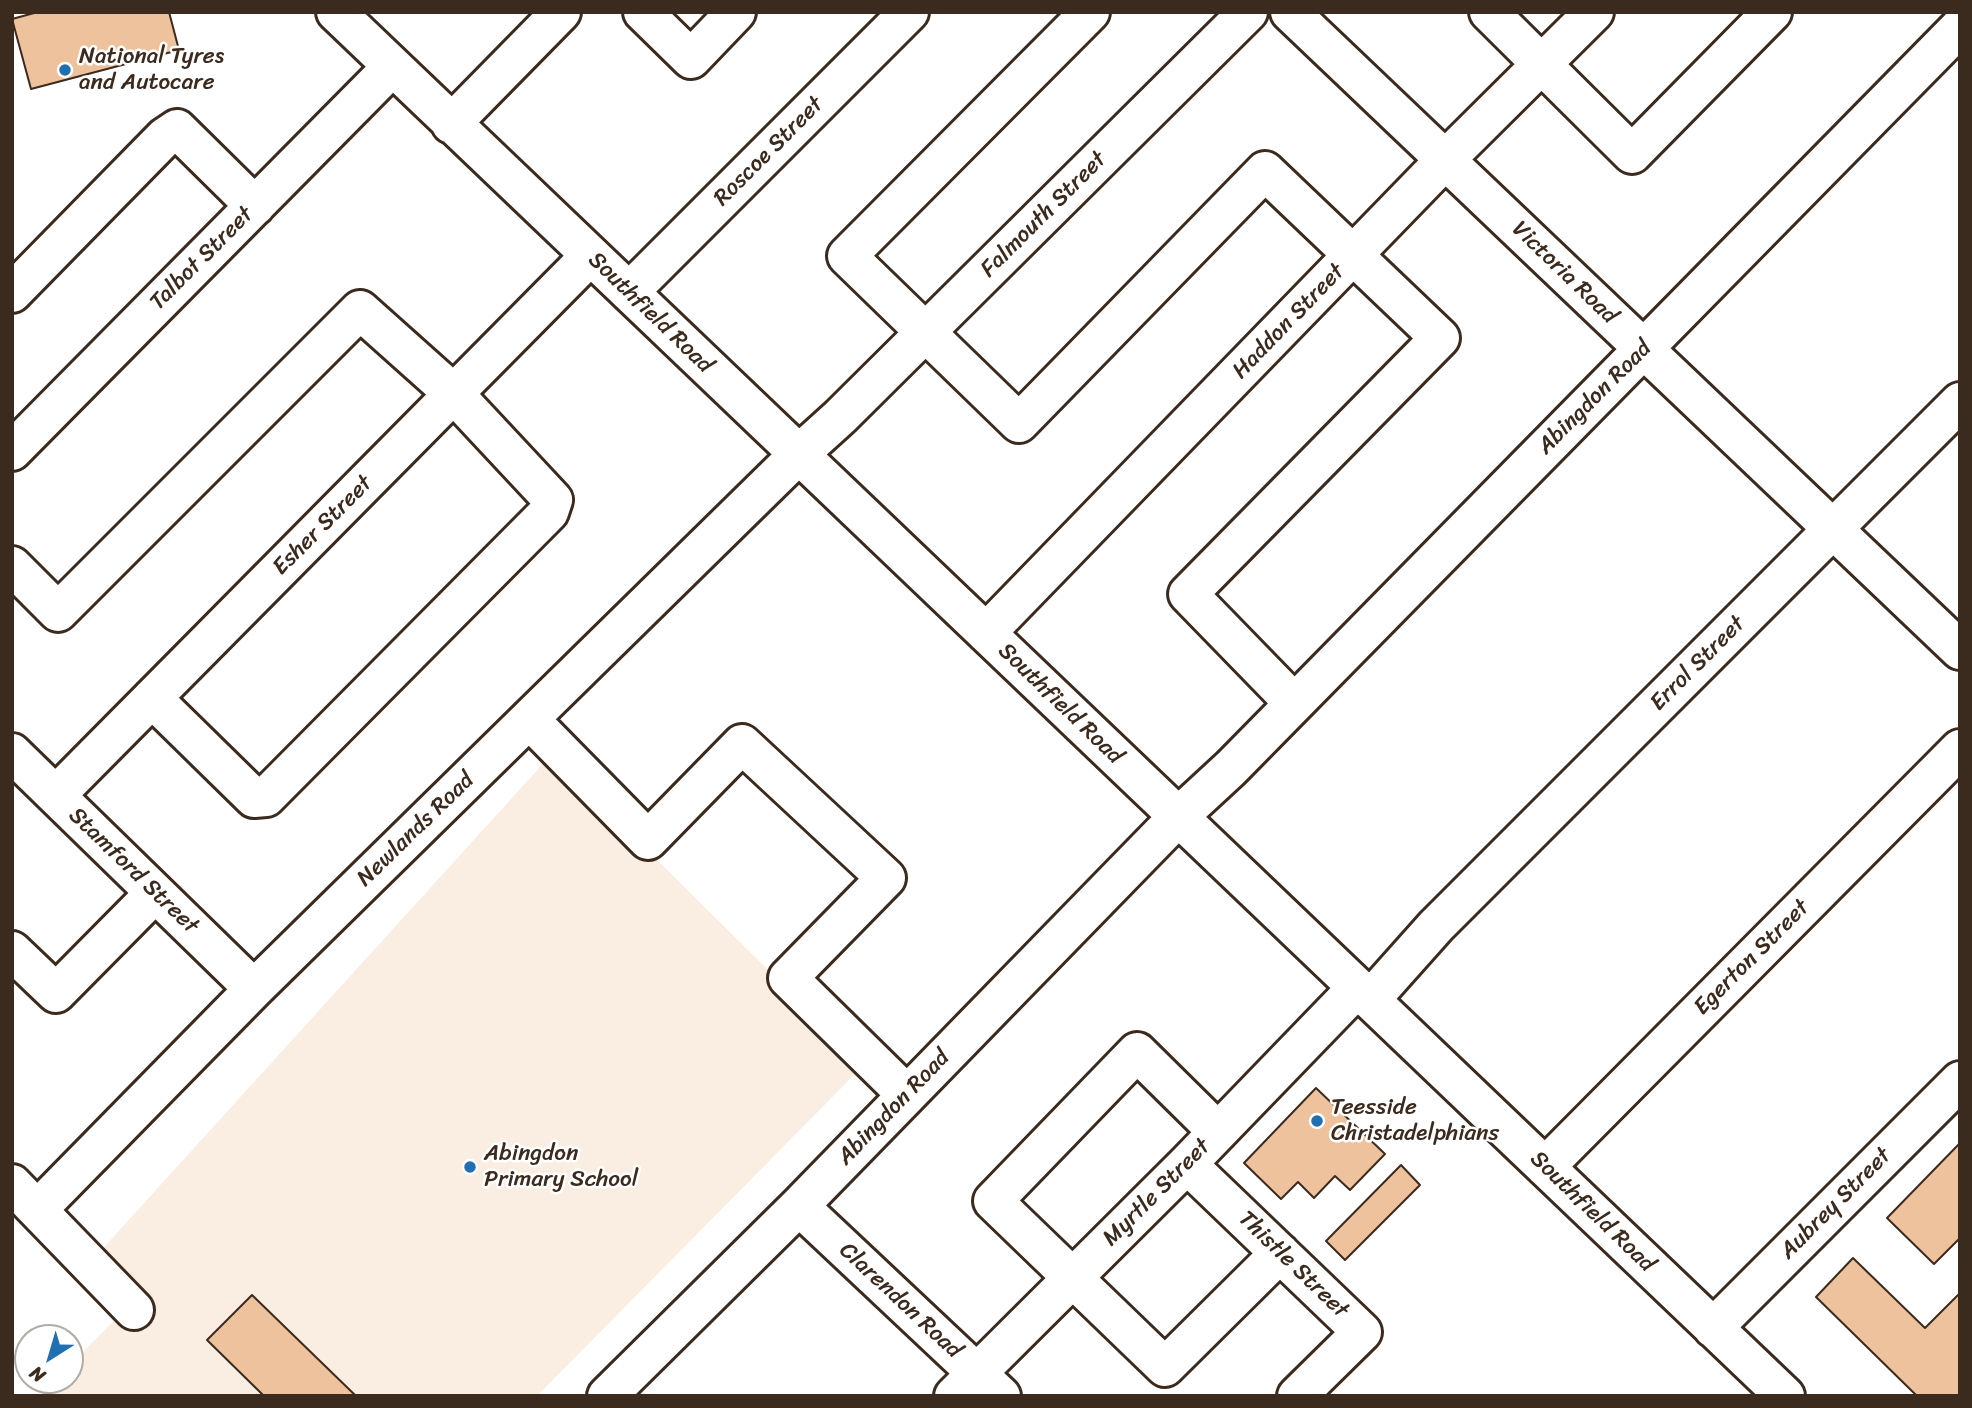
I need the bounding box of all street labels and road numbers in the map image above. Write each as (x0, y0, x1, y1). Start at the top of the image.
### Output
street label: Roscoe Street (709, 92, 829, 212)
street label: Falmouth Street (975, 146, 1113, 284)
street label: Talbot Street (145, 202, 259, 316)
street label: Victoria Road (1506, 216, 1622, 330)
street label: Southfield Road (582, 247, 718, 379)
street label: Haddon Street (1227, 259, 1351, 385)
street label: Abingdon Road (1532, 335, 1658, 461)
street label: Esher Street (267, 470, 379, 582)
street label: Errol Street (1645, 611, 1751, 717)
street label: Southfield Road (992, 638, 1128, 770)
street label: Newlands Road (352, 767, 480, 893)
street label: Stamford Street (62, 802, 204, 940)
street label: Egerton Street (1689, 895, 1815, 1021)
street label: Abingdon Road (832, 1045, 956, 1171)
street label: Myrtle Street (1098, 1134, 1216, 1252)
street label: Aubrey Street (1775, 1143, 1897, 1265)
street label: Southfield Road (1524, 1146, 1660, 1278)
street label: Thistle Street (1232, 1206, 1354, 1324)
street label: Clarendon Road (833, 1237, 967, 1365)

